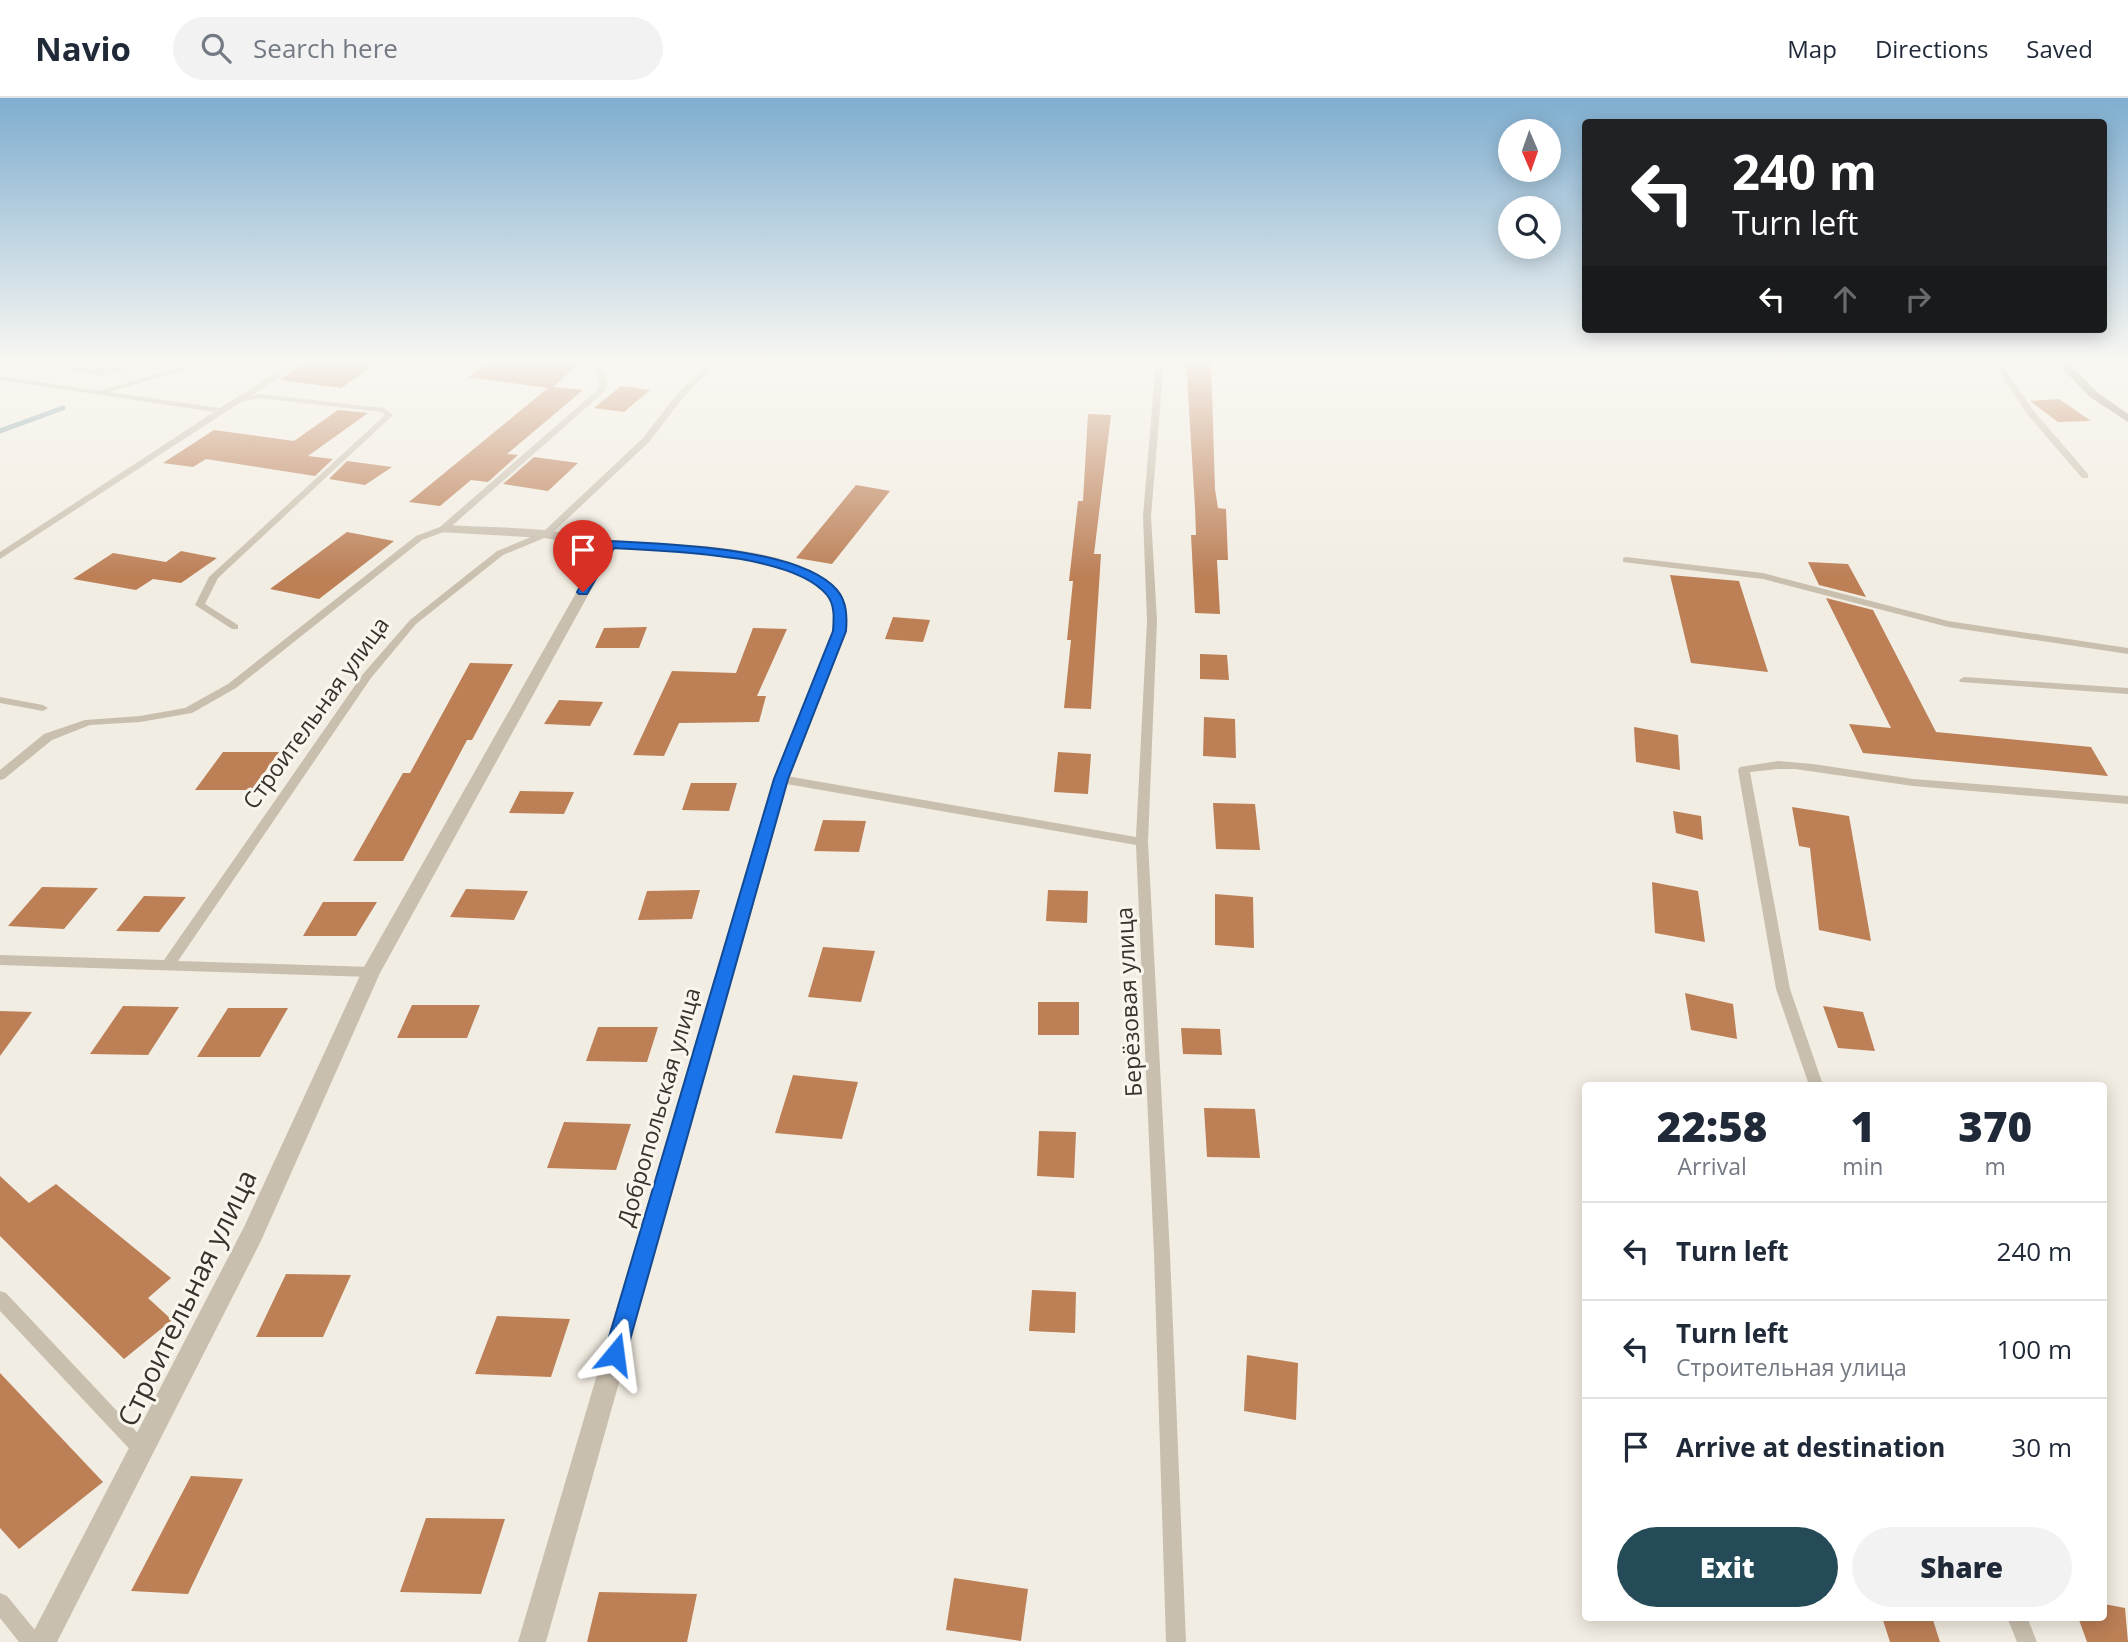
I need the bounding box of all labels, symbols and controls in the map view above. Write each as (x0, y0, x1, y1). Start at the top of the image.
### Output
search box (173, 17, 663, 80)
text: Navio (35, 26, 131, 71)
icon: search (197, 29, 235, 67)
text: Search here (253, 30, 398, 66)
text: Map (1787, 32, 1837, 65)
text: Directions (1875, 32, 1988, 65)
text: Saved (2026, 32, 2093, 65)
north arrow (1498, 119, 1561, 182)
map controls (1498, 119, 1561, 259)
text: 240 m (1732, 138, 1877, 204)
icon: left (1617, 147, 1708, 238)
button: search (1498, 196, 1561, 259)
text: Turn left (1732, 201, 1858, 244)
icon: left (1753, 280, 1791, 318)
icon: ahead (1826, 280, 1864, 318)
icon: right (1899, 280, 1937, 318)
pin (553, 520, 613, 592)
icon: arrive (564, 531, 602, 569)
street label: Строительная улица (234, 610, 396, 815)
street label: Берёзовая улица (1107, 906, 1149, 1098)
street label: Добропольская улица (609, 984, 707, 1230)
text: 22:58 (1657, 1097, 1767, 1154)
text: 1 (1851, 1097, 1875, 1154)
text: 370 (1958, 1097, 2032, 1154)
text: Arrival (1678, 1150, 1747, 1182)
text: min (1842, 1150, 1883, 1182)
text: m (1985, 1150, 2006, 1182)
street label: Строительная улица (107, 1163, 265, 1432)
icon: left (1617, 1232, 1655, 1270)
text: Turn left (1676, 1233, 1788, 1269)
text: 240 m (1997, 1233, 2072, 1269)
text: Turn left (1676, 1315, 1788, 1351)
position arrow (578, 1317, 652, 1391)
icon: left (1617, 1330, 1655, 1368)
text: 100 m (1997, 1331, 2072, 1367)
text: Строительная улица (1676, 1351, 1907, 1383)
icon: arrive (1617, 1428, 1655, 1466)
text: Arrive at destination (1676, 1429, 1945, 1465)
text: 30 m (2011, 1429, 2072, 1465)
button: Exit (1617, 1527, 1838, 1607)
button: Share (1852, 1527, 2072, 1607)

